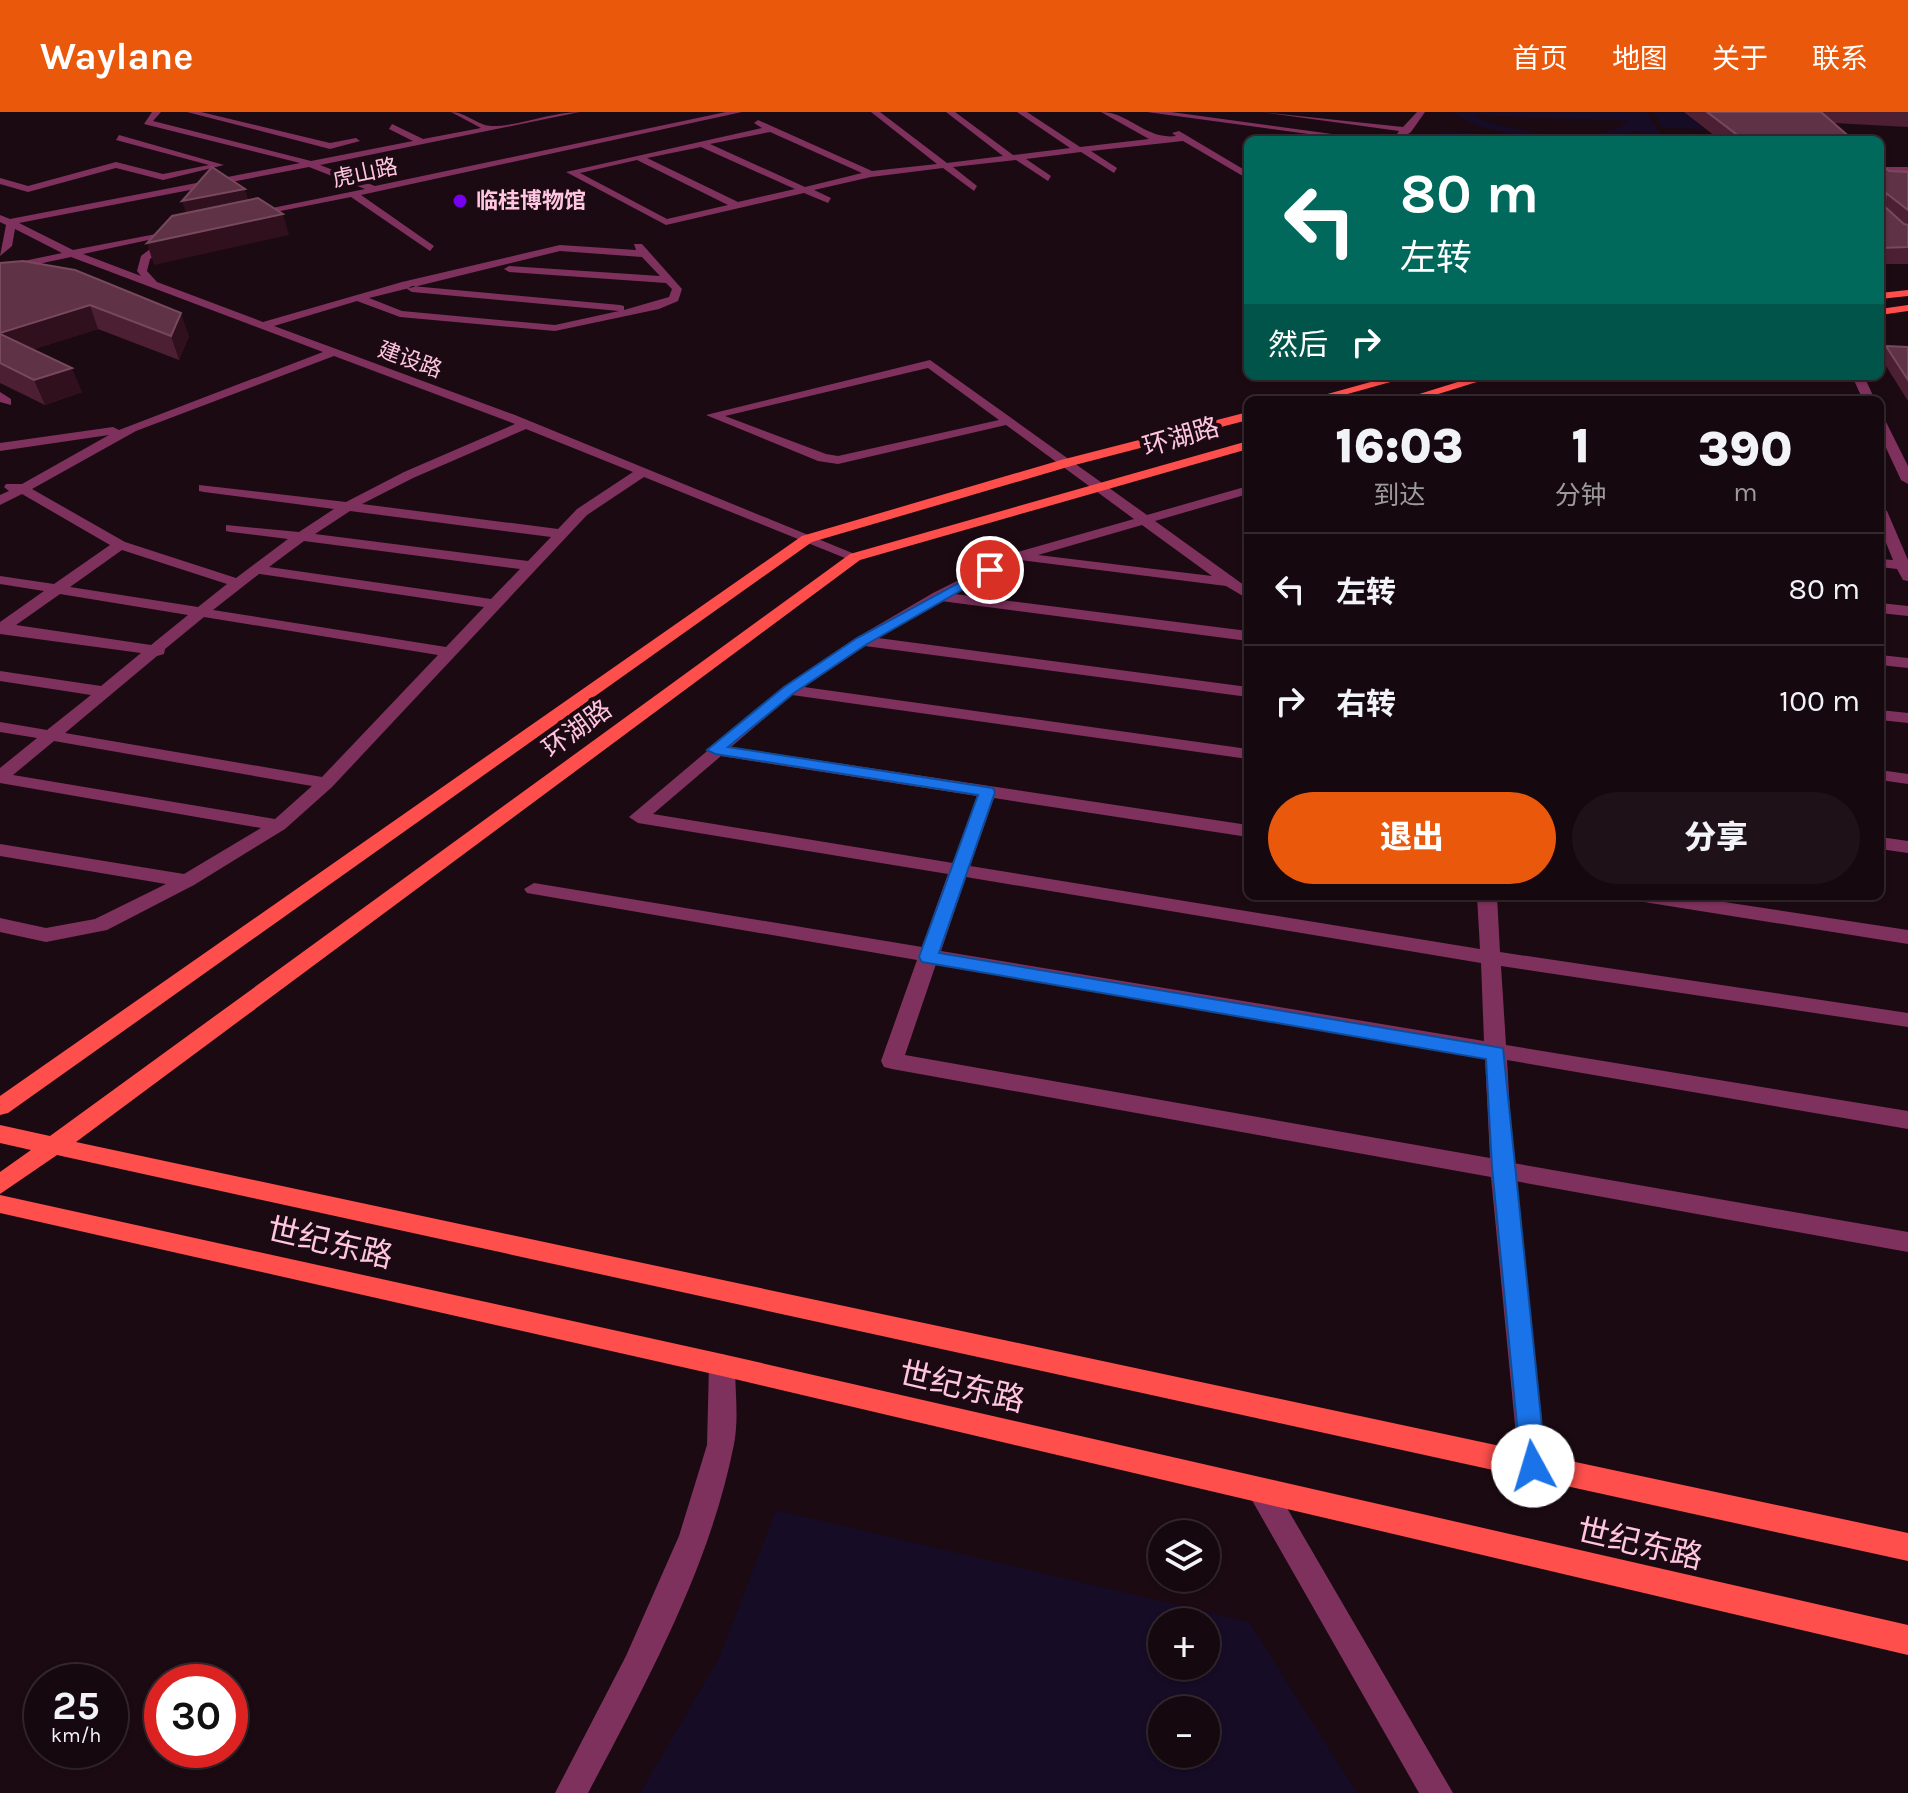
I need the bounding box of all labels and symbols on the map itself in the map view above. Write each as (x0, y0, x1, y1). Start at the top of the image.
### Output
street label: 虎山路 (330, 153, 400, 193)
place label: 临桂博物馆 (476, 188, 586, 214)
marker: 临桂博物馆 (451, 192, 469, 210)
street label: 建设路 (375, 336, 445, 384)
street label: 环湖路 (1139, 411, 1223, 463)
pin (956, 536, 1024, 604)
street label: 环湖路 (536, 694, 618, 764)
street label: 世纪东路 (263, 1211, 397, 1275)
street label: 世纪东路 (895, 1355, 1029, 1419)
position arrow (1491, 1424, 1575, 1508)
street label: 世纪东路 (1573, 1512, 1707, 1576)
speed limit sign: 30 (144, 1664, 248, 1768)

